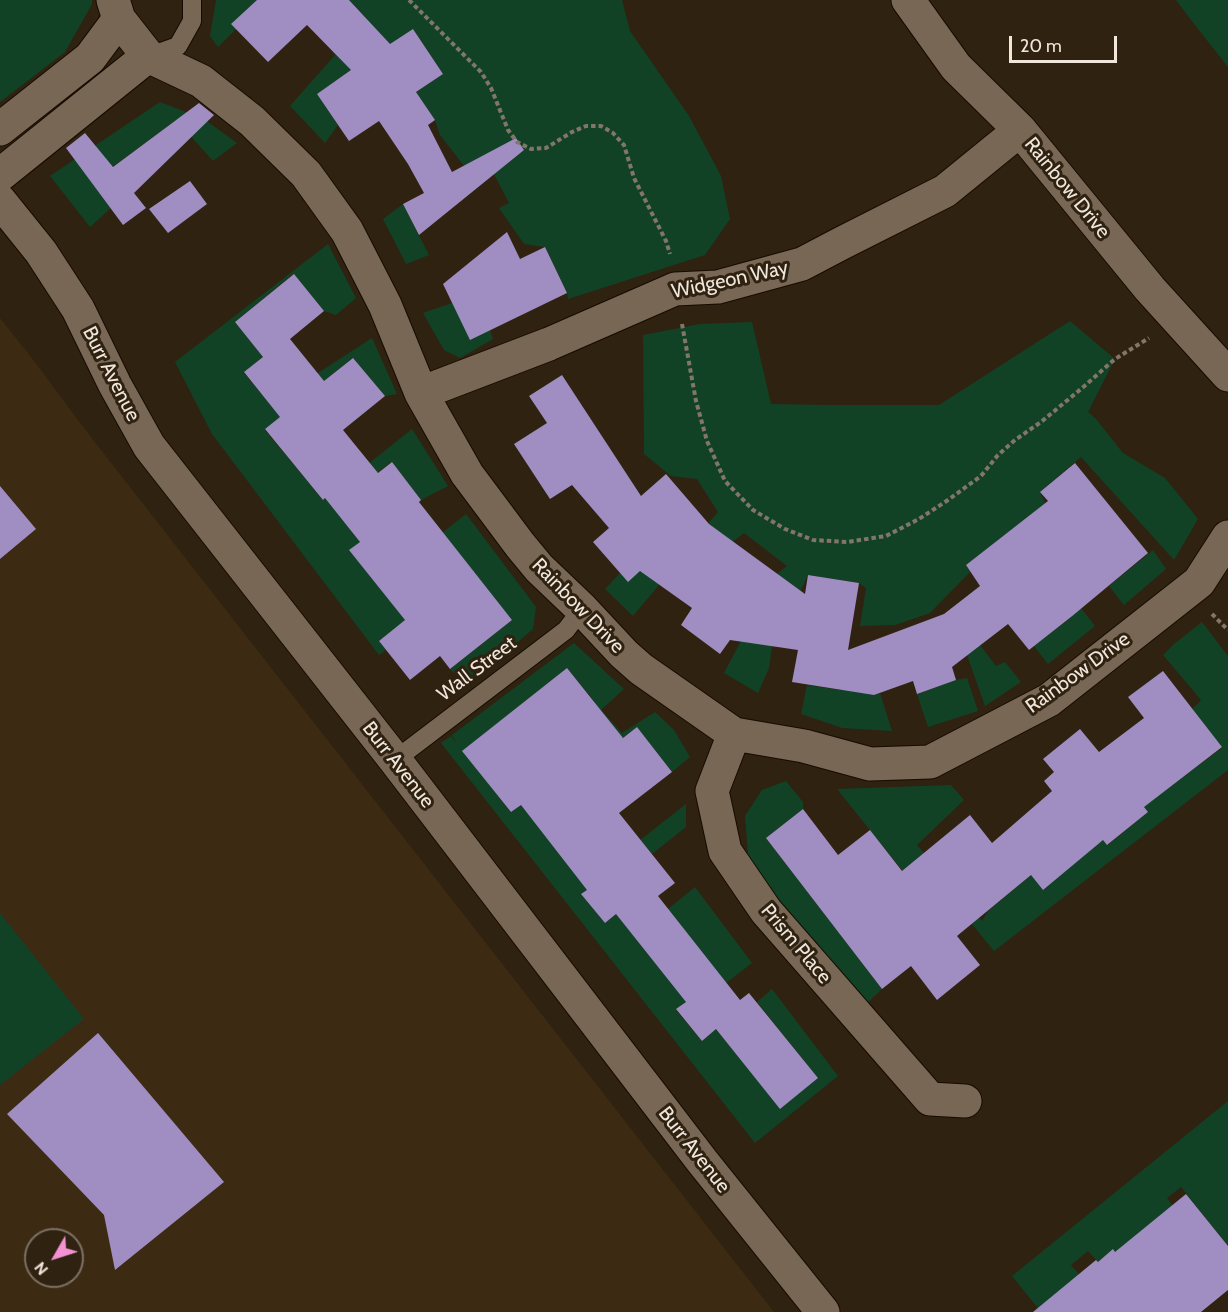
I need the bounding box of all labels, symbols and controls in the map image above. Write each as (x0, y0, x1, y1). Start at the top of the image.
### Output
scale bar (1012, 24, 1120, 62)
text: 20 m (1020, 35, 1062, 57)
street label: Rainbow Drive (1019, 133, 1115, 243)
street label: Widgeon Way (670, 256, 790, 304)
street label: Burr Avenue (77, 323, 145, 425)
street label: Rainbow Drive (527, 553, 629, 659)
street label: Rainbow Drive (1021, 627, 1135, 719)
street label: Wall Street (433, 631, 521, 707)
street label: Burr Avenue (357, 717, 439, 813)
street label: Prism Place (756, 899, 836, 989)
street label: Burr Avenue (653, 1102, 735, 1198)
north arrow (24, 1228, 84, 1288)
text: N (30, 1258, 52, 1279)

